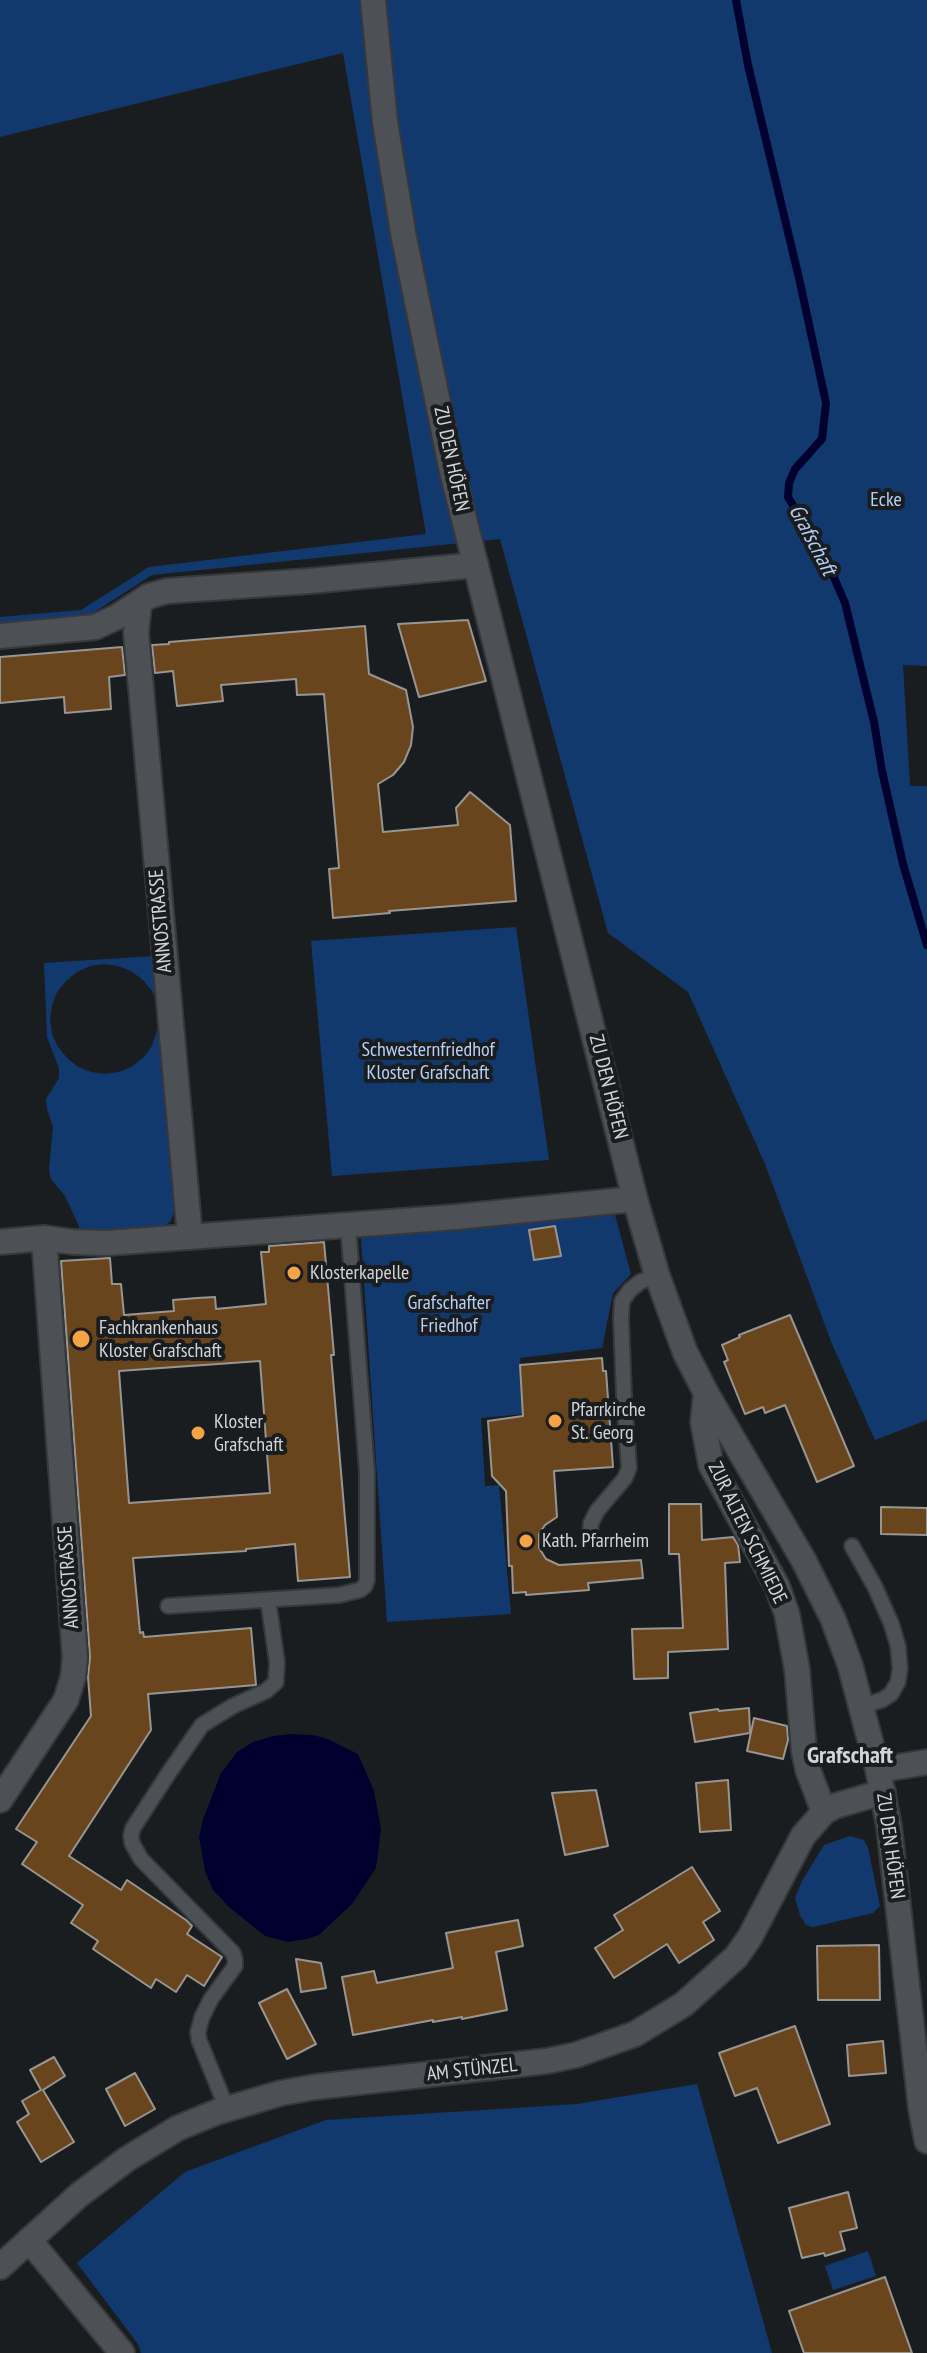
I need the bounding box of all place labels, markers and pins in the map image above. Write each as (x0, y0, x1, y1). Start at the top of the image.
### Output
place label: Klosterkapelle (310, 1261, 409, 1285)
marker: Klosterkapelle (285, 1264, 303, 1282)
place label: Fachkrankenhaus Kloster Grafschaft (99, 1316, 222, 1363)
marker: Fachkrankenhaus Kloster Grafschaft (70, 1328, 92, 1350)
place label: Pfarrkirche St. Georg (571, 1398, 646, 1445)
place label: Kloster Grafschaft (214, 1410, 284, 1457)
marker: Pfarrkirche St. Georg (546, 1412, 564, 1430)
marker: Kloster Grafschaft (189, 1424, 207, 1442)
place label: Kath. Pfarrheim (542, 1529, 649, 1553)
marker: Kath. Pfarrheim (517, 1532, 535, 1550)

